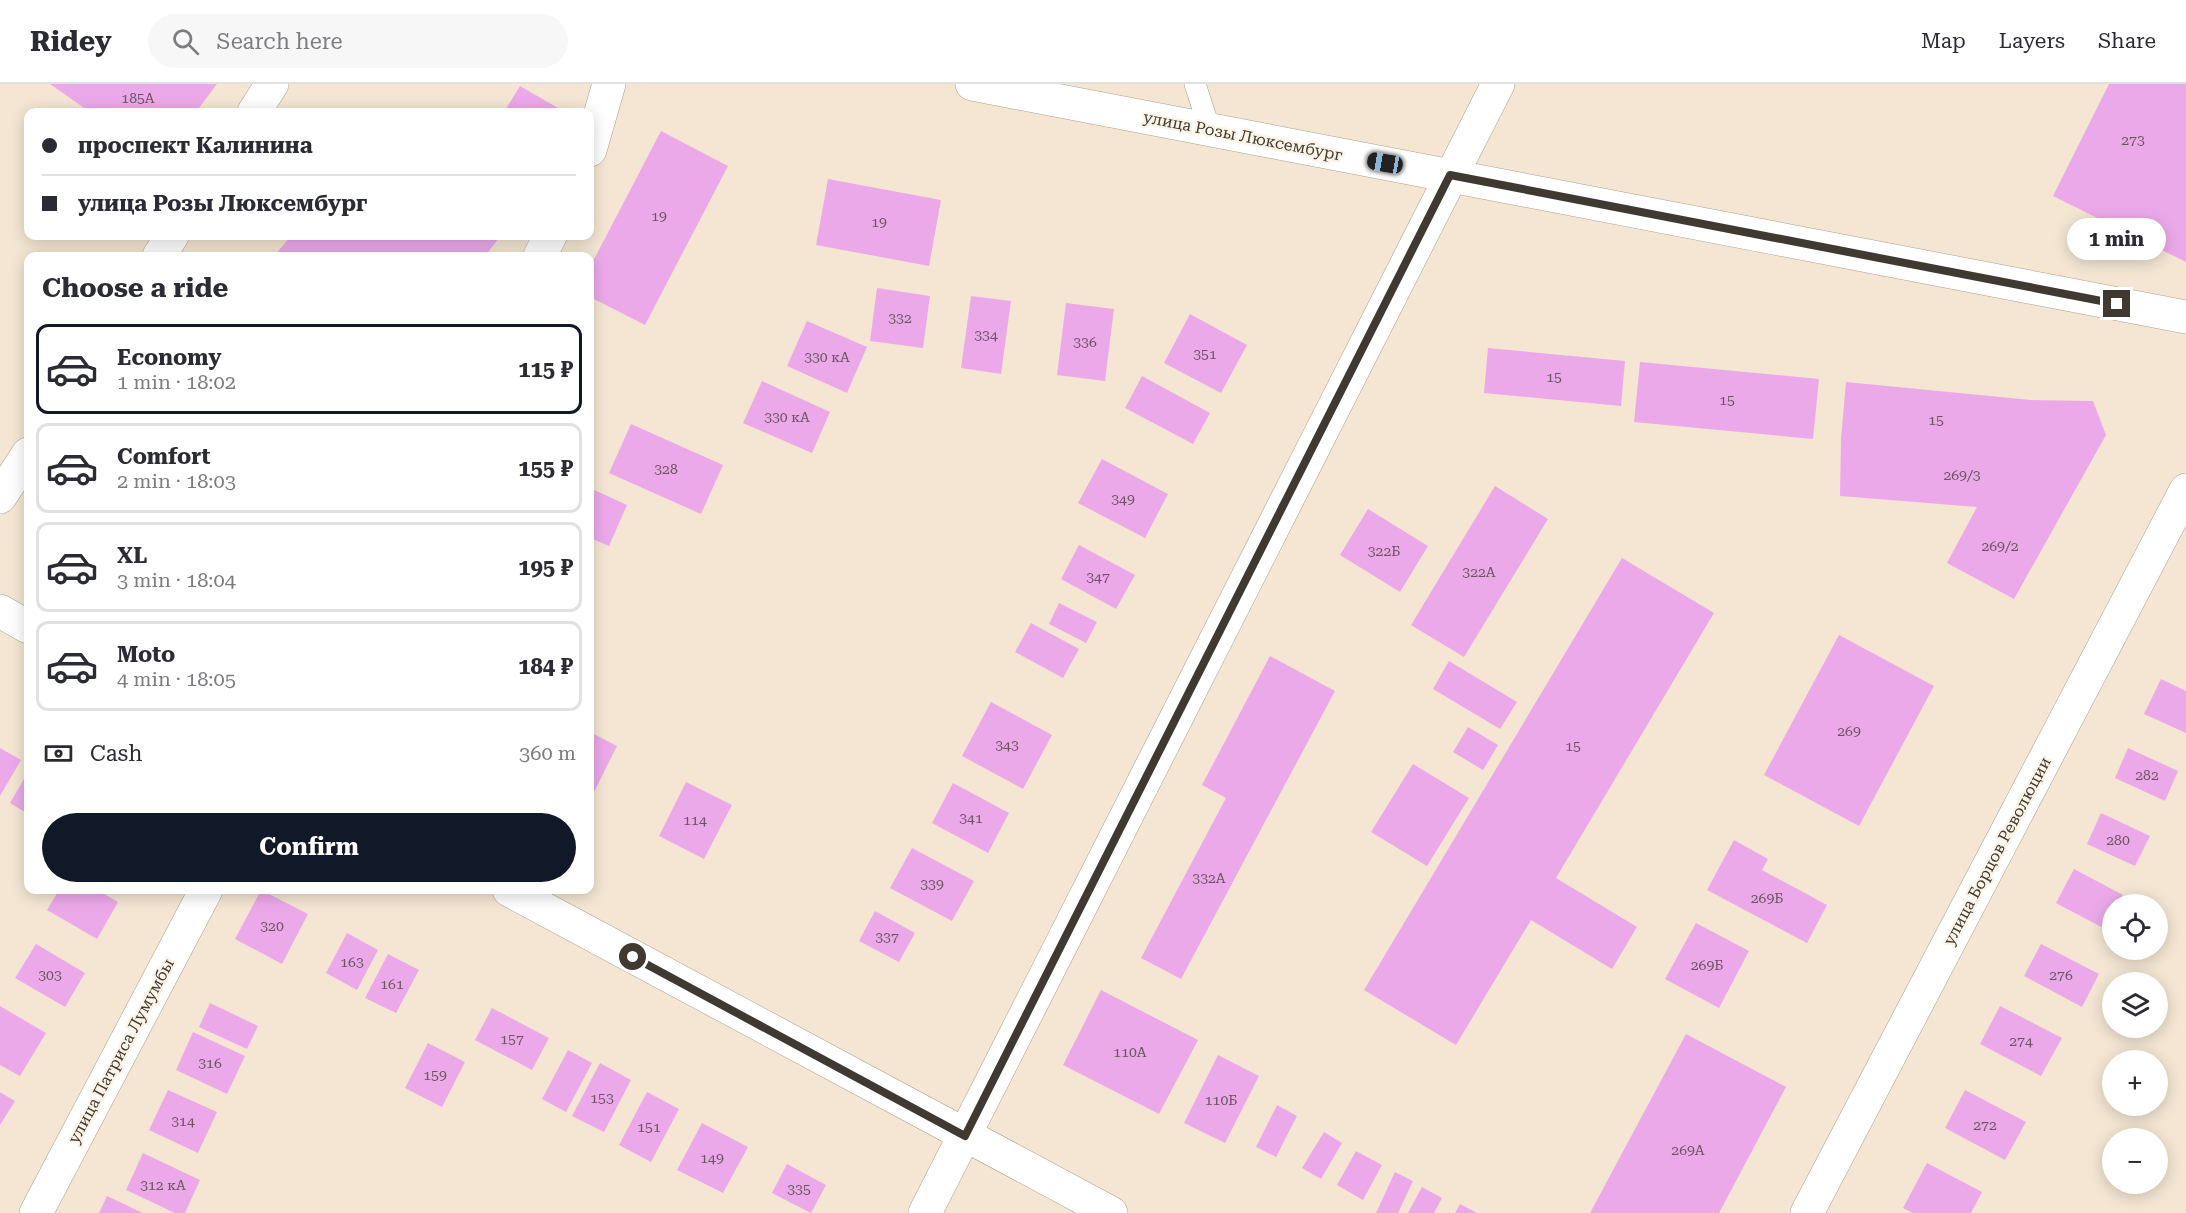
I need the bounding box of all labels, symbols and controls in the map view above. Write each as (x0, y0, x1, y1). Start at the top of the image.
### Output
search box (148, 14, 568, 68)
text: Ridey (30, 25, 112, 58)
icon: search (169, 25, 202, 58)
text: Search here (217, 29, 343, 54)
text: Map (1921, 29, 1966, 53)
text: Layers (1999, 29, 2065, 53)
text: Share (2098, 29, 2156, 53)
house number: 185А (121, 90, 155, 106)
street label: улица Розы Люксембург (1142, 107, 1344, 165)
house number: 273 (2121, 132, 2145, 148)
text: проспект Калинина (78, 133, 313, 158)
car (1366, 151, 1404, 175)
text: улица Розы Люксембург (78, 191, 367, 216)
house number: 19 (651, 208, 667, 224)
house number: 19 (871, 214, 887, 230)
callout: 1 min (2068, 217, 2166, 259)
text: 1 min (2089, 227, 2144, 251)
text: Choose a ride (42, 272, 228, 304)
route end (2103, 290, 2130, 317)
house number: 332 (888, 310, 912, 326)
house number: 334 (974, 327, 998, 343)
house number: 336 (1073, 334, 1097, 350)
icon: car (45, 342, 99, 396)
text: Economy (117, 345, 221, 370)
house number: 351 (1193, 346, 1217, 362)
house number: 330 кА (804, 349, 850, 365)
text: 115 ₽ (518, 357, 573, 382)
house number: 15 (1546, 369, 1562, 385)
text: 1 min · 18:02 (117, 370, 236, 394)
house number: 15 (1719, 392, 1735, 408)
house number: 330 кА (764, 409, 810, 425)
house number: 15 (1928, 412, 1944, 428)
icon: car (45, 441, 99, 495)
text: Comfort (117, 444, 210, 469)
text: 155 ₽ (518, 456, 573, 481)
house number: 328 (654, 461, 678, 477)
house number: 269/3 (1943, 467, 1981, 483)
text: 2 min · 18:03 (117, 469, 236, 493)
house number: 349 (1111, 491, 1135, 507)
house number: 269/2 (1981, 538, 2019, 554)
icon: car (45, 540, 99, 594)
text: XL (117, 543, 147, 568)
house number: 322Б (1368, 543, 1400, 559)
text: 195 ₽ (518, 555, 573, 580)
house number: 322А (1462, 564, 1496, 580)
text: 3 min · 18:04 (117, 568, 236, 592)
house number: 347 (1086, 569, 1110, 585)
icon: car (45, 639, 99, 693)
text: Moto (117, 642, 175, 667)
text: 184 ₽ (518, 654, 573, 679)
text: 4 min · 18:05 (117, 667, 236, 691)
house number: 269 (1837, 723, 1861, 739)
icon: cash (42, 737, 75, 770)
house number: 343 (995, 737, 1019, 753)
house number: 15 (1565, 738, 1581, 754)
text: Cash (90, 741, 142, 766)
text: 360 m (519, 741, 576, 765)
street label: улица Борцов Революции (1939, 753, 2055, 948)
house number: 282 (2135, 767, 2159, 783)
house number: 341 (959, 810, 983, 826)
house number: 114 (683, 812, 707, 828)
button: Confirm (42, 813, 576, 882)
house number: 280 (2106, 832, 2130, 848)
house number: 332А (1192, 870, 1226, 886)
house number: 339 (920, 876, 944, 892)
house number: 269Б (1751, 890, 1783, 906)
map controls (2102, 894, 2168, 1194)
button: locate (2102, 894, 2168, 960)
house number: 320 (260, 918, 284, 934)
house number: 337 (875, 929, 899, 945)
route start (619, 943, 646, 970)
house number: 163 (340, 954, 364, 970)
street label: улица Патриса Лумумбы (64, 955, 178, 1147)
house number: 269Б (1691, 957, 1723, 973)
house number: 303 (38, 967, 62, 983)
house number: 276 (2049, 967, 2073, 983)
button: layers (2102, 972, 2168, 1038)
house number: 161 (380, 976, 404, 992)
house number: 157 (500, 1031, 524, 1047)
house number: 274 (2009, 1033, 2033, 1049)
house number: 110А (1113, 1044, 1147, 1060)
button: + (2102, 1050, 2168, 1116)
house number: 316 (198, 1055, 222, 1071)
house number: 159 (423, 1067, 447, 1083)
house number: 153 (590, 1090, 614, 1106)
house number: 110Б (1205, 1092, 1237, 1108)
house number: 314 (171, 1113, 195, 1129)
house number: 272 (1973, 1117, 1997, 1133)
house number: 151 (637, 1119, 661, 1135)
button: − (2102, 1128, 2168, 1194)
house number: 269А (1671, 1142, 1705, 1158)
house number: 149 (700, 1150, 724, 1166)
house number: 312 кА (140, 1177, 186, 1193)
house number: 335 (787, 1181, 811, 1197)

